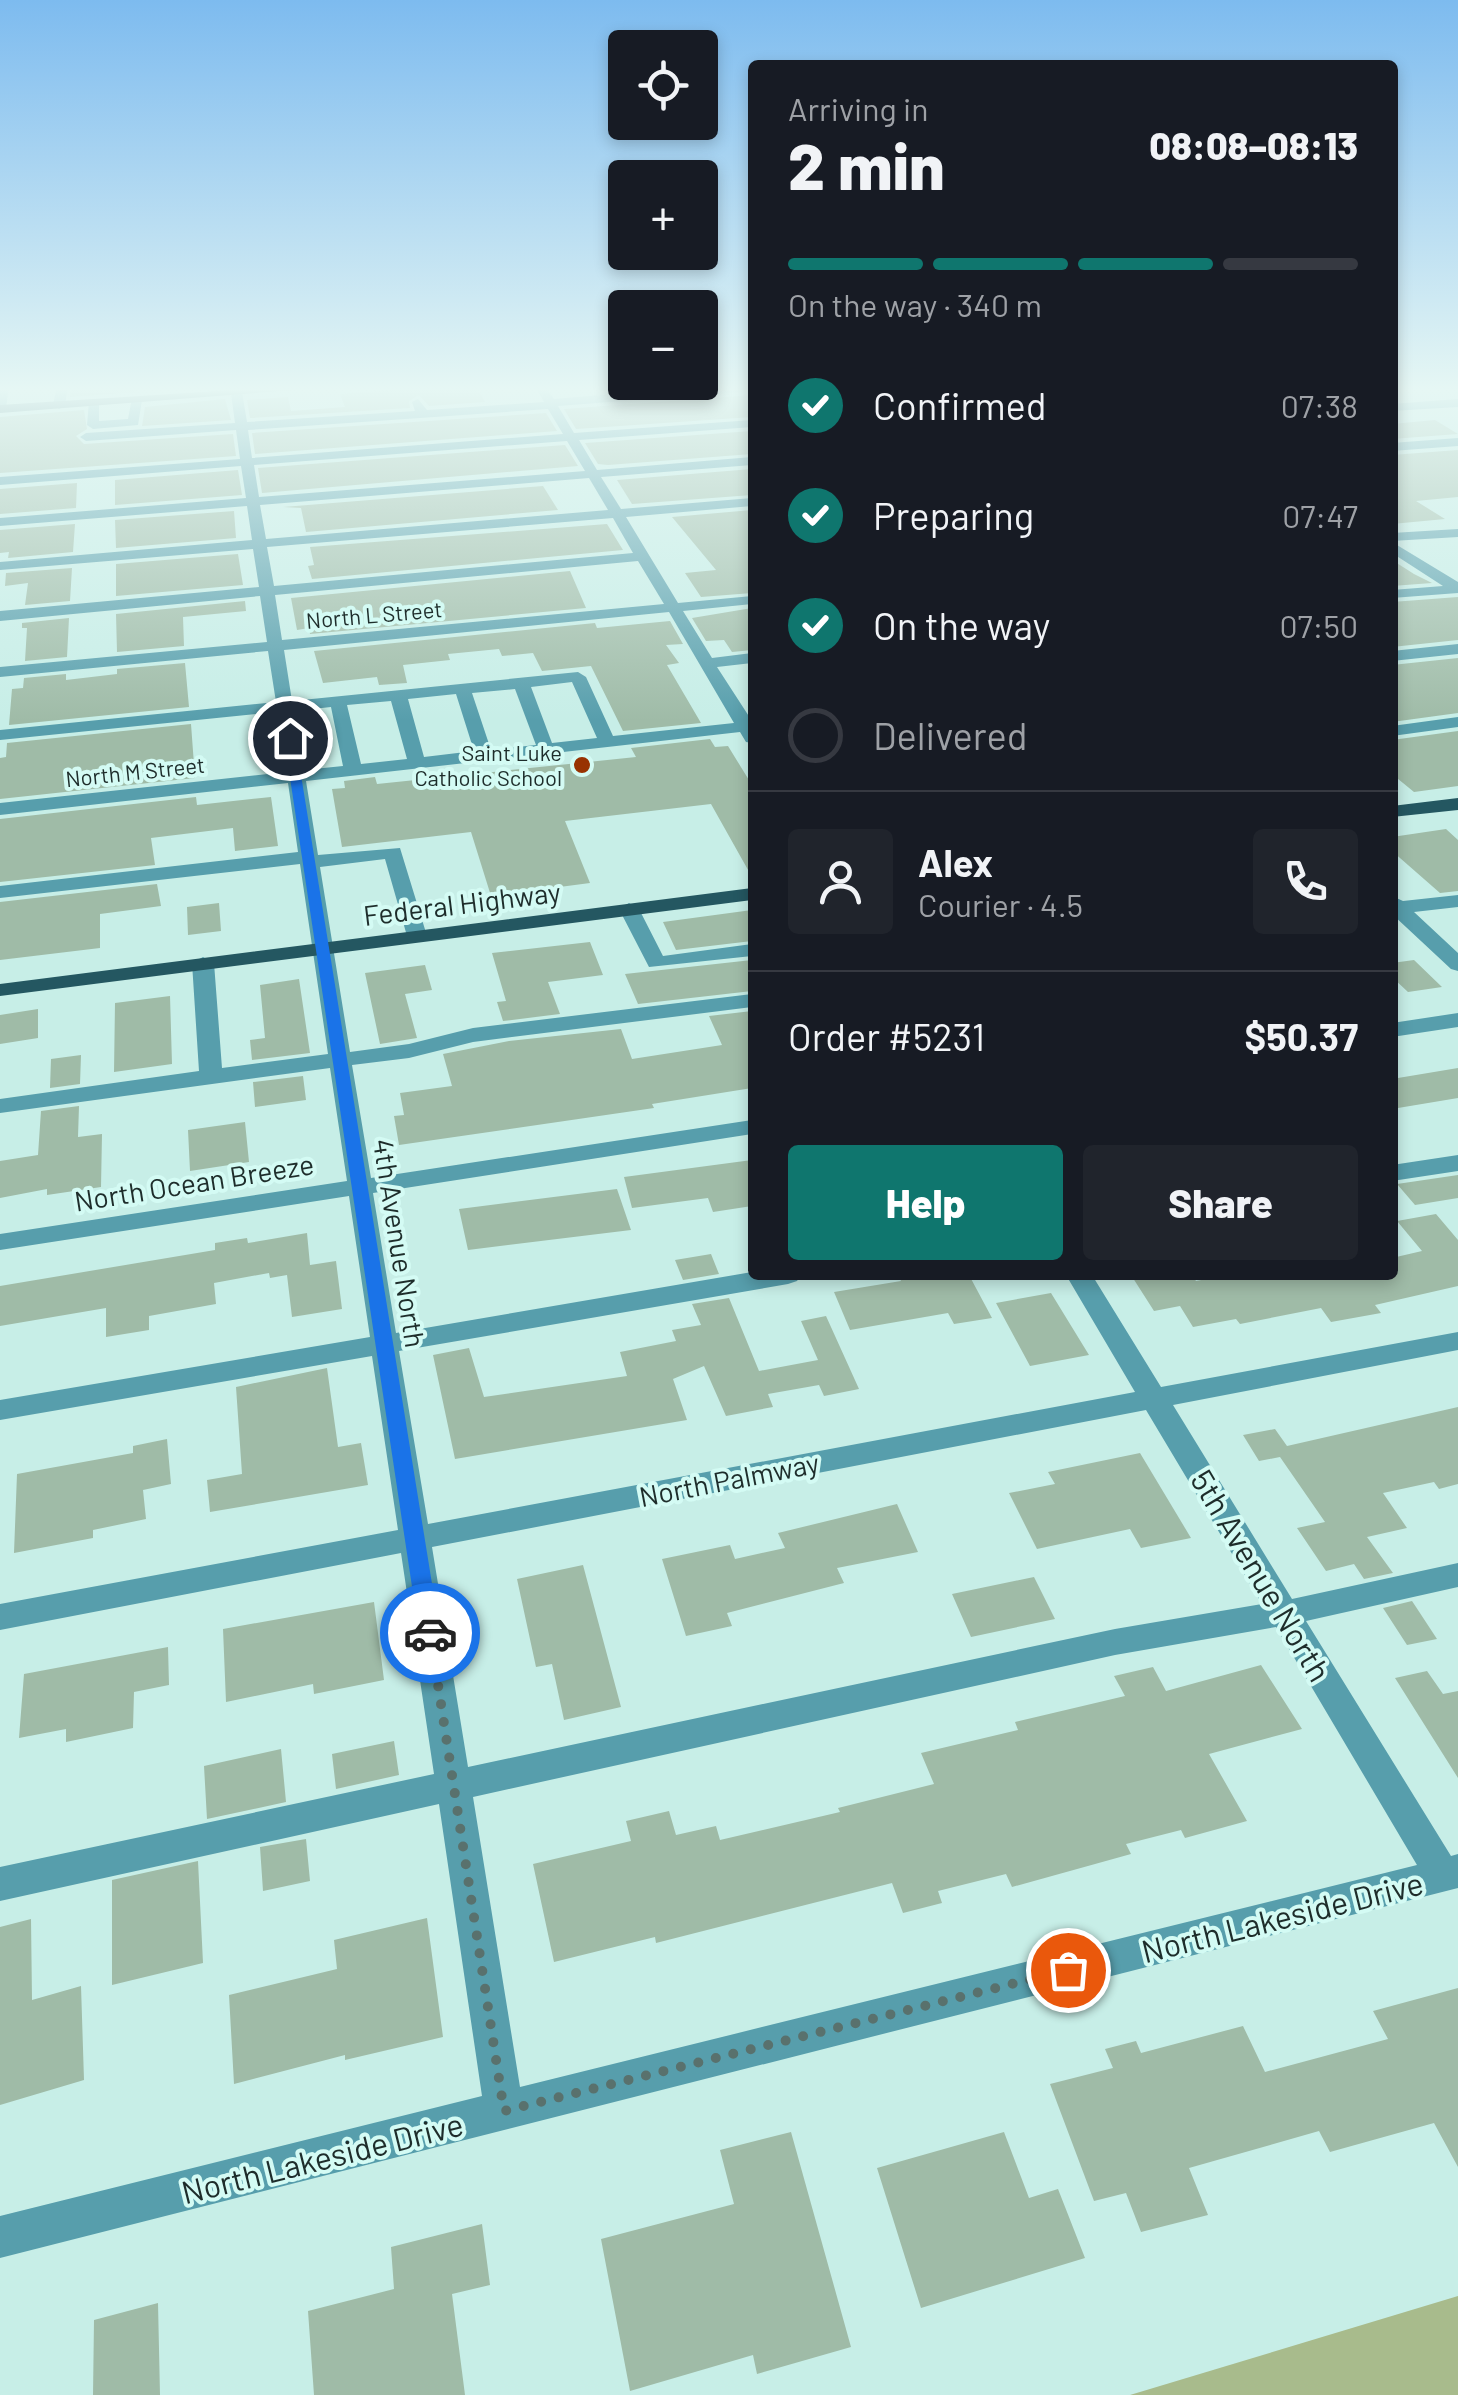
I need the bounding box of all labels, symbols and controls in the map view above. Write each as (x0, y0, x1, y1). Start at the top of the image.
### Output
map controls (608, 30, 718, 400)
button: locate (608, 30, 718, 140)
text: Arriving in (788, 89, 928, 127)
text: 08:08–08:13 (1149, 122, 1358, 168)
text: 2 min (788, 125, 945, 203)
button: + (608, 160, 718, 270)
text: On the way · 340 m (788, 285, 1042, 323)
button: − (608, 290, 718, 400)
icon: check (788, 378, 843, 433)
text: Confirmed (873, 382, 1046, 428)
text: 07:38 (1281, 386, 1358, 424)
icon: check (788, 488, 843, 543)
text: Preparing (873, 492, 1034, 538)
text: 07:47 (1282, 496, 1358, 534)
street label: North L Street (305, 595, 443, 633)
icon: check (788, 598, 843, 653)
text: On the way (873, 602, 1050, 648)
text: 07:50 (1279, 606, 1358, 644)
pin (248, 696, 333, 781)
icon: home (263, 711, 318, 766)
text: Delivered (873, 712, 1027, 758)
place label: Saint Luke Catholic School (414, 739, 562, 790)
street label: North M Street (64, 751, 206, 791)
marker: Saint Luke Catholic School (571, 754, 593, 776)
button: person (788, 829, 893, 934)
button: phone (1253, 829, 1358, 934)
text: Alex (918, 839, 993, 885)
street label: Federal Highway (361, 874, 563, 932)
text: Courier · 4.5 (918, 885, 1083, 923)
text: Order #5231 (788, 1013, 985, 1059)
text: $50.37 (1244, 1013, 1358, 1059)
street label: 4th Avenue North (367, 1136, 433, 1350)
button: Help (788, 1145, 1063, 1260)
button: Share (1083, 1145, 1358, 1260)
street label: North Ocean Breeze (72, 1146, 316, 1218)
street label: North Palmway (636, 1445, 822, 1513)
street label: 5th Avenue North (1184, 1462, 1340, 1688)
courier (380, 1583, 480, 1683)
icon: car (403, 1606, 458, 1661)
street label: North Lakeside Drive (1137, 1863, 1427, 1969)
pin (1026, 1928, 1111, 2013)
icon: bag (1041, 1943, 1096, 1998)
street label: North Lakeside Drive (177, 2104, 467, 2210)

